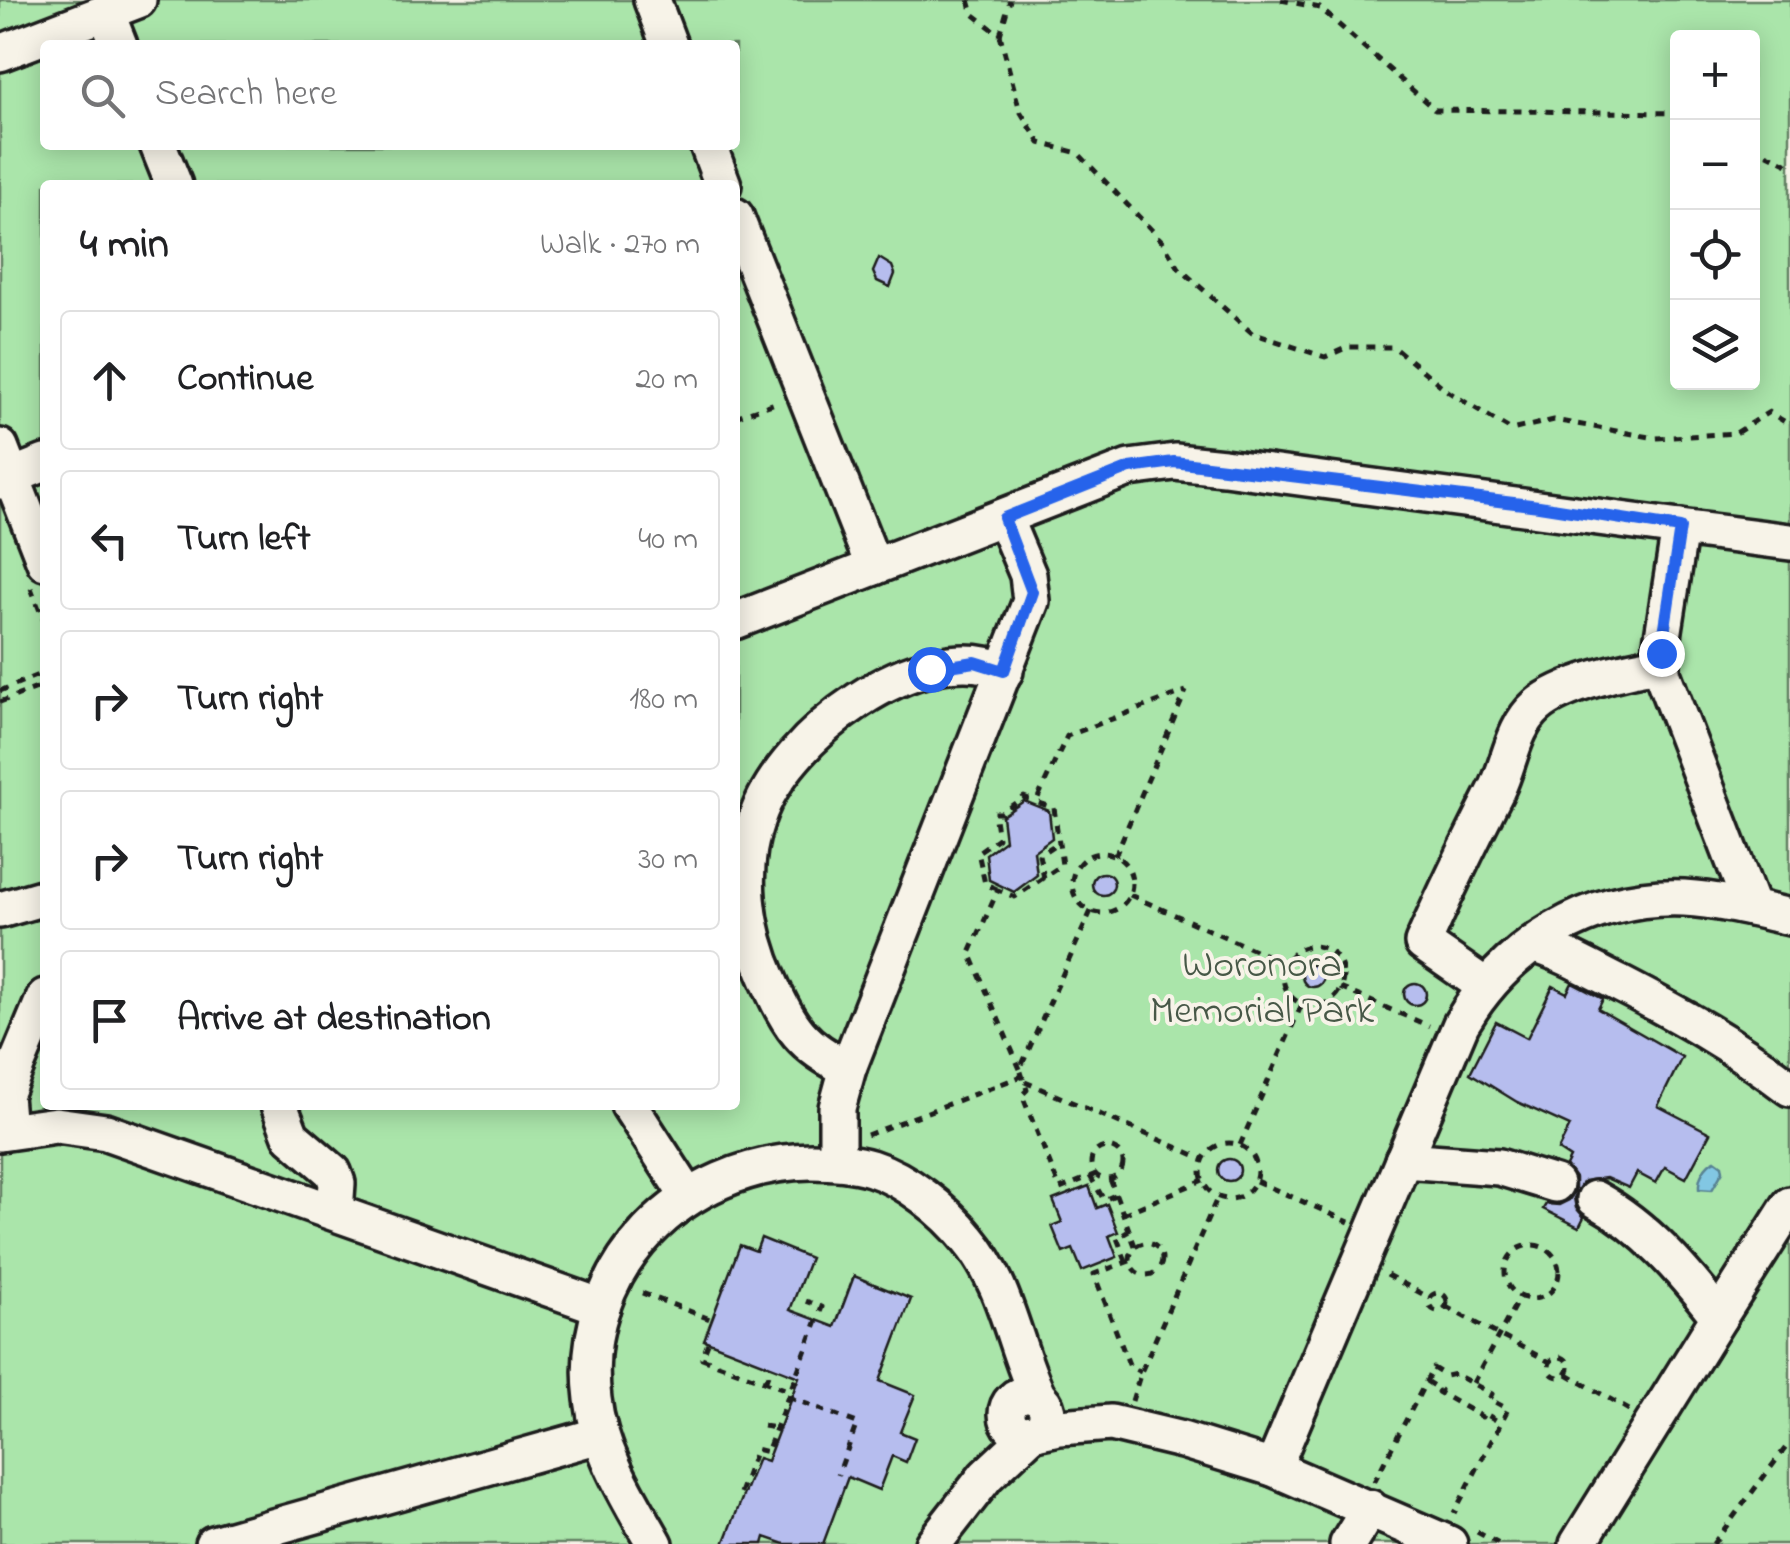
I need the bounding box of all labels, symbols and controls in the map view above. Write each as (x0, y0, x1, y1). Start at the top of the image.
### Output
map controls (1670, 30, 1760, 390)
button: + (1670, 30, 1760, 120)
search box (40, 40, 740, 150)
text: Search here (155, 67, 337, 123)
icon: search (75, 68, 130, 123)
button: − (1670, 120, 1760, 210)
button: locate (1670, 210, 1760, 300)
text: 4 min (80, 215, 169, 276)
text: Walk · 270 m (540, 222, 700, 269)
button: layers (1670, 300, 1760, 390)
text: Continue (177, 352, 313, 408)
icon: ahead (82, 353, 137, 408)
text: 20 m (635, 357, 698, 404)
text: Turn left (177, 512, 310, 568)
icon: left (82, 513, 137, 568)
text: 40 m (638, 517, 698, 564)
route end (1639, 631, 1685, 677)
route start (908, 647, 954, 693)
text: Turn right (177, 672, 323, 728)
icon: right (82, 673, 137, 728)
text: 180 m (629, 677, 698, 724)
text: Turn right (177, 832, 323, 888)
icon: right (82, 833, 137, 888)
text: 30 m (638, 837, 698, 884)
park label: Woronora Memorial Park (1150, 937, 1375, 1042)
text: Arrive at destination (177, 992, 491, 1048)
icon: arrive (82, 993, 137, 1048)

